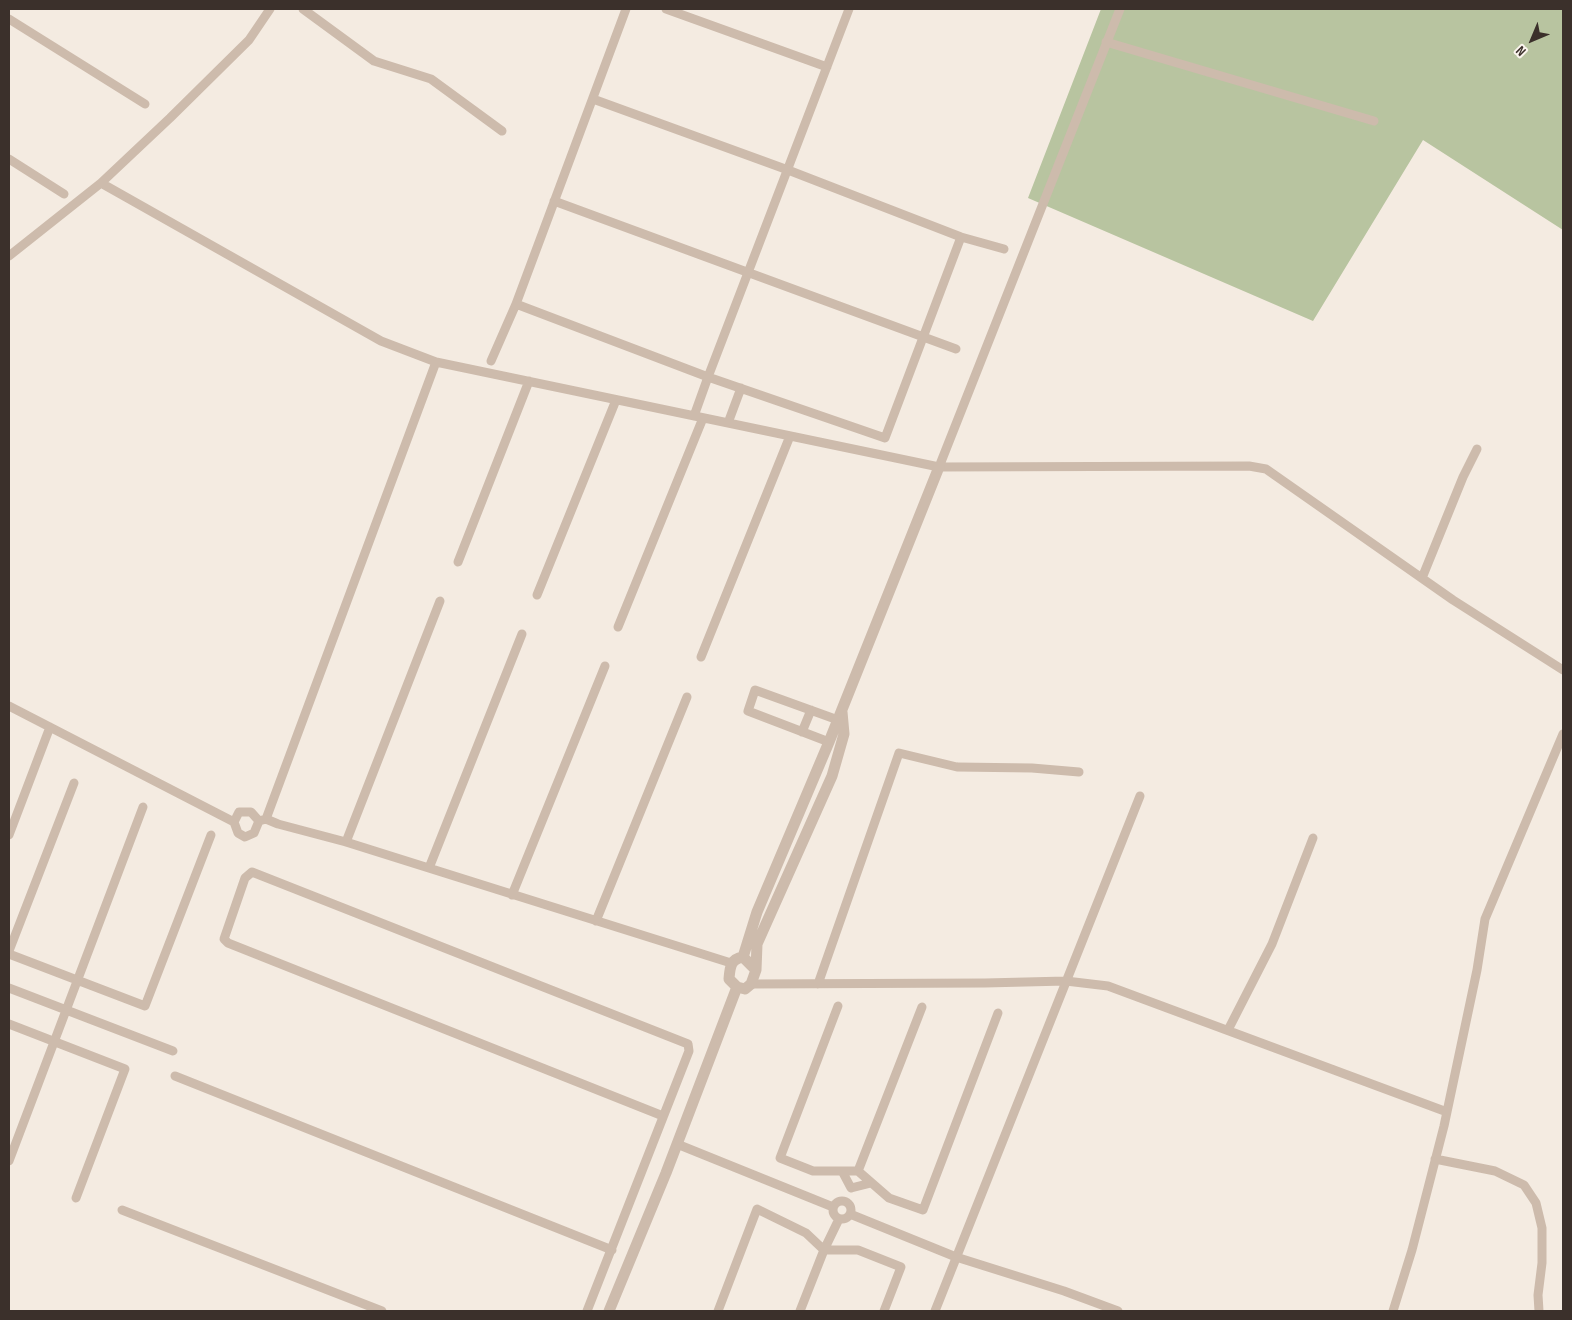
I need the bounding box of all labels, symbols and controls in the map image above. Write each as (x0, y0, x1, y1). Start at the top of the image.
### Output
north arrow (1507, 15, 1557, 65)
text: N (1512, 42, 1530, 60)

